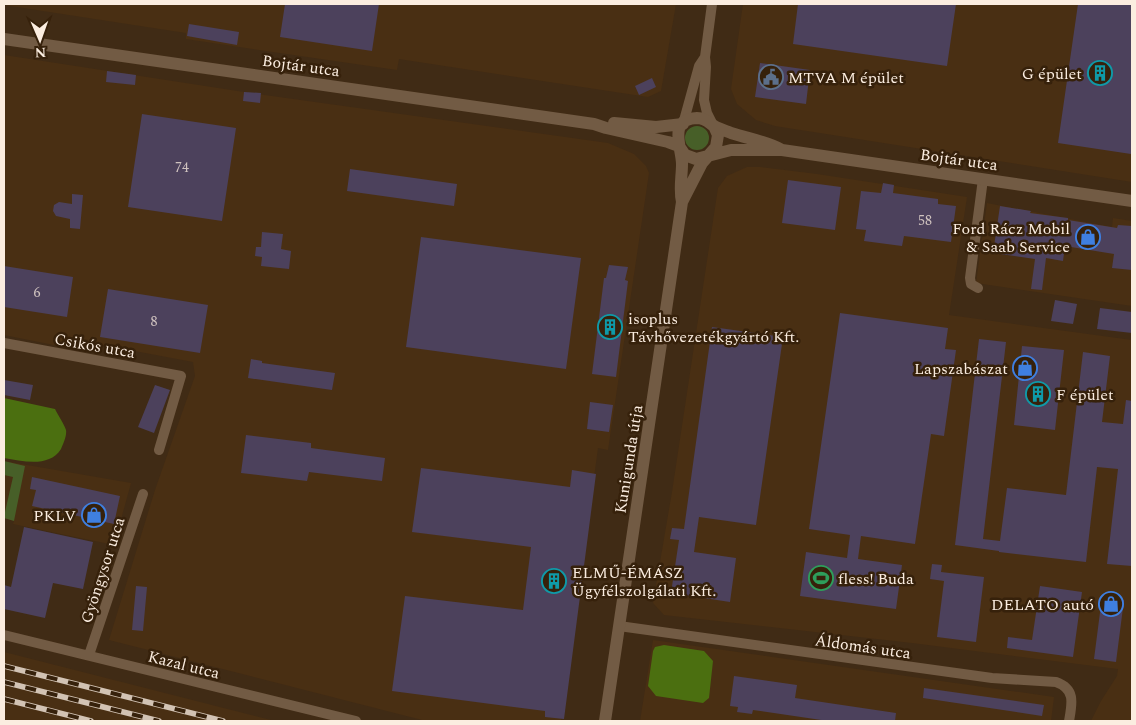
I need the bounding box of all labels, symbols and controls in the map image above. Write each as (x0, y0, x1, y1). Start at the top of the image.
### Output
north arrow (15, 15, 65, 65)
text: N (34, 42, 47, 63)
street label: Bojtár utca (260, 49, 341, 83)
building icon: G épület (1087, 60, 1113, 86)
place label: G épület (1022, 62, 1082, 86)
public building icon: MTVA M épület (758, 64, 784, 90)
place label: MTVA M épület (788, 66, 904, 90)
street label: Bojtár utca (918, 143, 999, 177)
house number: 74 (175, 157, 189, 178)
house number: 58 (918, 210, 932, 231)
place label: Ford Rácz Mobil & Saab Service (952, 217, 1070, 259)
shop icon: Ford Rácz Mobil & Saab Service (1075, 224, 1101, 250)
house number: 6 (34, 282, 41, 303)
place label: isoplus Távhővezetékgyártó Kft. (628, 307, 799, 349)
house number: 8 (151, 311, 158, 332)
building icon: isoplus Távhővezetékgyártó Kft. (597, 314, 623, 340)
street label: Csikós utca (52, 327, 137, 365)
shop icon: Lapszabászat (1012, 355, 1038, 381)
place label: Lapszabászat (914, 357, 1008, 381)
building icon: F épület (1025, 381, 1051, 407)
place label: F épület (1056, 383, 1114, 407)
street label: Kunigunda útja (609, 403, 649, 515)
shop icon: PKLV (81, 502, 107, 528)
place label: PKLV (33, 504, 76, 528)
street label: Gyöngysor utca (74, 514, 131, 626)
place label: ELMŰ-ÉMÁSZ Ügyfélszolgálati Kft. (572, 561, 716, 603)
sports icon: fless! Buda (808, 565, 834, 591)
place label: fless! Buda (838, 567, 914, 591)
building icon: ELMŰ-ÉMÁSZ Ügyfélszolgálati Kft. (541, 568, 567, 594)
shop icon: DELATO autó (1098, 591, 1124, 617)
place label: DELATO autó (991, 593, 1094, 617)
street label: Áldomás utca (813, 628, 913, 666)
street label: Kazal utca (145, 644, 222, 686)

